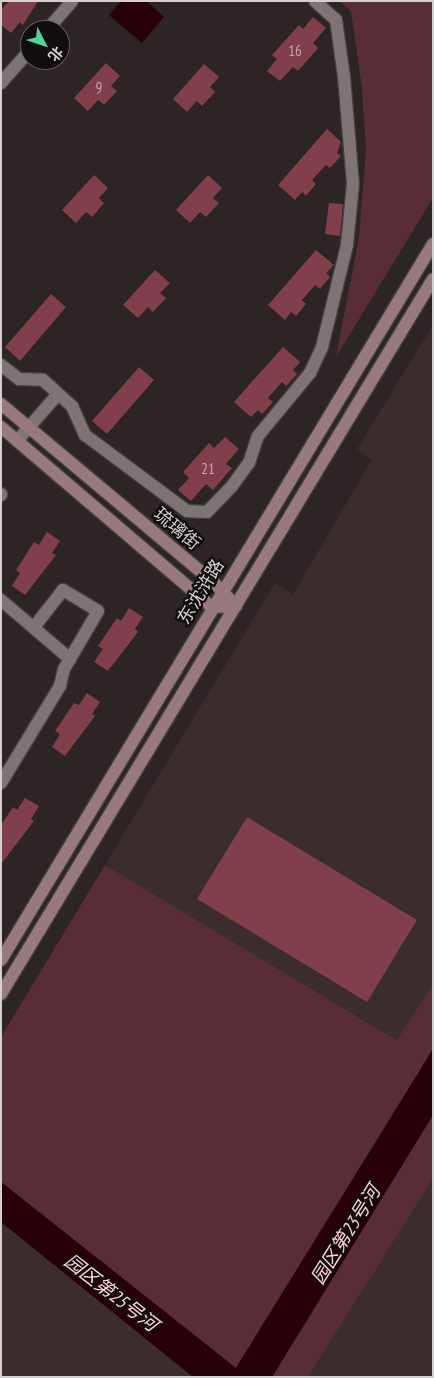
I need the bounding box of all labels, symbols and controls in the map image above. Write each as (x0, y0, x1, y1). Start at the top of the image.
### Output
north arrow (20, 20, 70, 70)
house number: 16 (288, 42, 302, 60)
text: 北 (44, 43, 67, 65)
house number: 9 (96, 79, 102, 97)
house number: 21 (201, 460, 215, 478)
street label: 琉璃街 (149, 503, 205, 555)
street label: 东沈浒路 (173, 556, 229, 628)
water label: 园区第23号河 (307, 1181, 385, 1289)
water label: 园区第25号河 (60, 1250, 162, 1336)

